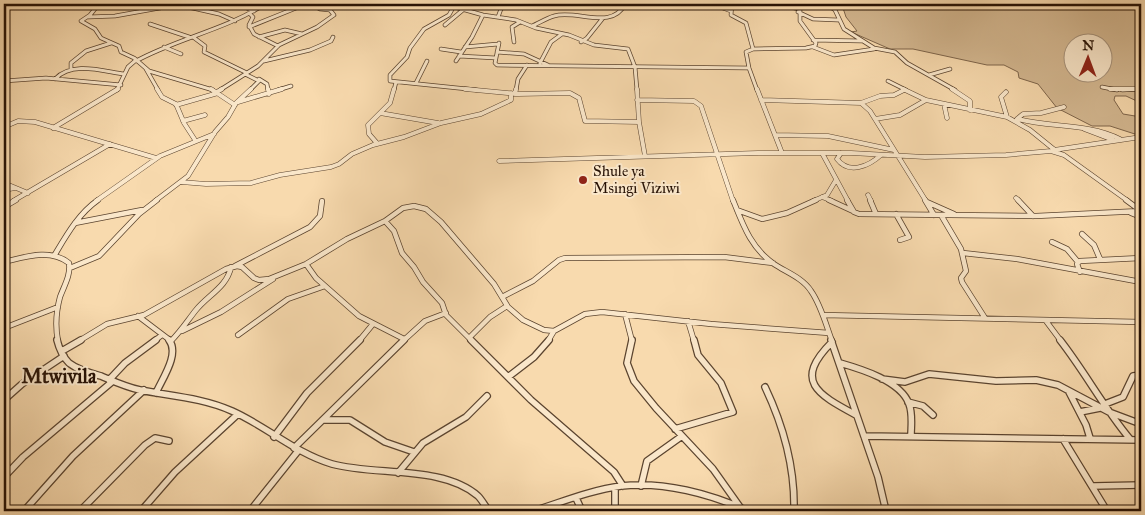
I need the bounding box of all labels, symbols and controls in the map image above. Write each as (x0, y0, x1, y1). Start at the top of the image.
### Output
north arrow (1062, 32, 1112, 82)
text: N (1082, 37, 1094, 54)
place label: Shule ya Msingi Viziwi (593, 162, 680, 197)
marker: Shule ya Msingi Viziwi (577, 174, 589, 186)
district label: Mtwivila (22, 364, 97, 388)

